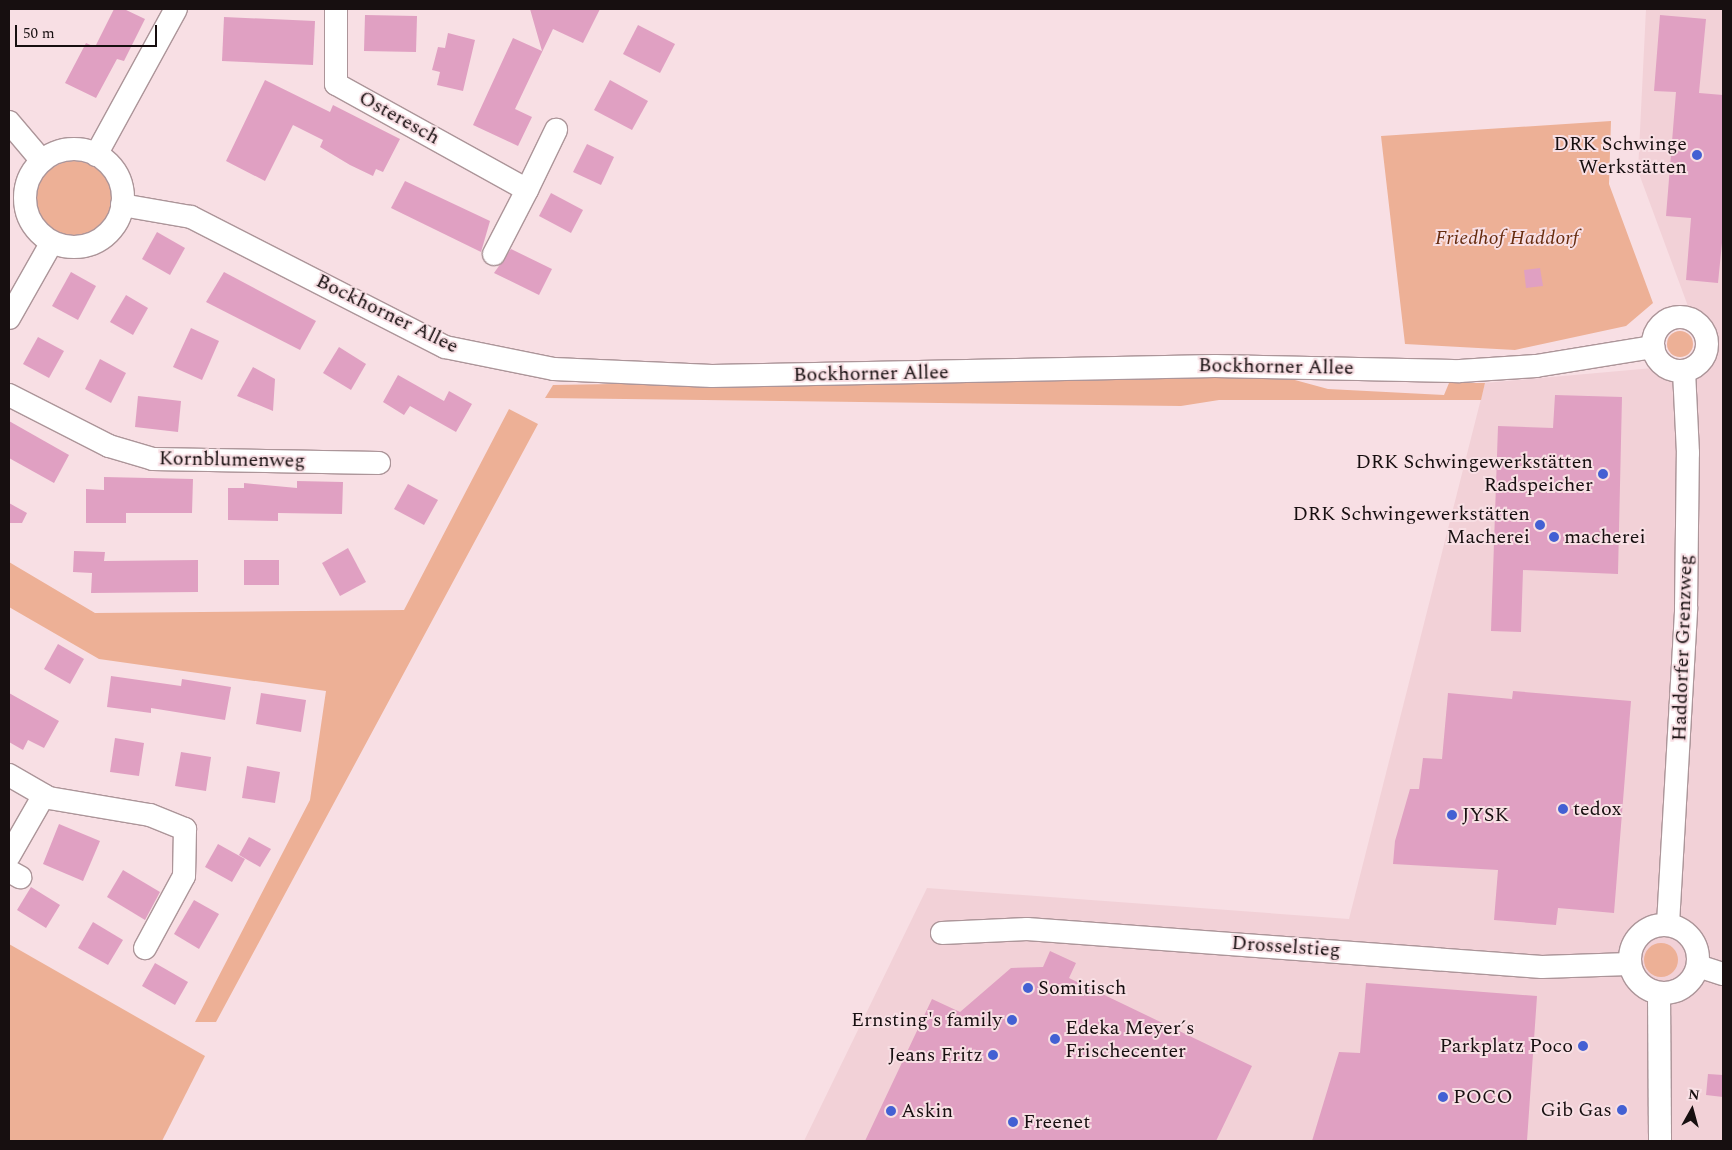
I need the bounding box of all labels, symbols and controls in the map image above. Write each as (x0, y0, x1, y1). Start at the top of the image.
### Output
scale bar (18, 15, 160, 47)
text: 50 m (23, 22, 55, 45)
street label: Osteresch (354, 86, 444, 150)
place label: DRK Schwinge Werkstätten (1554, 132, 1687, 179)
marker: DRK Schwinge Werkstätten (1691, 149, 1703, 161)
park label: Friedhof Haddorf (1435, 226, 1579, 250)
street label: Bockhorner Allee (312, 269, 462, 359)
street label: Bockhorner Allee (1198, 354, 1354, 380)
street label: Bockhorner Allee (793, 361, 949, 387)
street label: Kornblumenweg (159, 447, 305, 473)
place label: DRK Schwingewerkstätten Radspeicher (1355, 450, 1593, 497)
marker: DRK Schwingewerkstätten Radspeicher (1597, 468, 1609, 480)
place label: DRK Schwingewerkstätten Macherei (1292, 502, 1530, 549)
marker: DRK Schwingewerkstätten Macherei (1534, 519, 1546, 531)
place label: macherei (1564, 525, 1646, 549)
marker: macherei (1548, 531, 1560, 543)
street label: Haddorfer Grenzweg (1668, 554, 1698, 742)
place label: tedox (1573, 797, 1621, 821)
place label: JYSK (1462, 803, 1509, 827)
marker: tedox (1557, 803, 1569, 815)
marker: JYSK (1446, 809, 1458, 821)
street label: Drosselstieg (1231, 931, 1341, 963)
place label: Somitisch (1038, 976, 1126, 1000)
marker: Somitisch (1022, 982, 1034, 994)
place label: Ernsting's family (851, 1008, 1002, 1032)
marker: Ernsting's family (1006, 1014, 1018, 1026)
place label: Edeka Meyer´s Frischecenter (1065, 1016, 1195, 1063)
marker: Edeka Meyer´s Frischecenter (1049, 1033, 1061, 1045)
place label: Parkplatz Poco (1439, 1034, 1573, 1058)
marker: Parkplatz Poco (1577, 1040, 1589, 1052)
place label: Jeans Fritz (888, 1043, 983, 1067)
marker: Jeans Fritz (987, 1049, 999, 1061)
text: N (1687, 1083, 1701, 1106)
place label: POCO (1453, 1085, 1513, 1109)
north arrow (1667, 1085, 1717, 1135)
marker: POCO (1437, 1091, 1449, 1103)
place label: Gib Gas (1540, 1098, 1612, 1122)
place label: Askin (901, 1099, 953, 1123)
marker: Gib Gas (1616, 1104, 1628, 1116)
marker: Askin (885, 1105, 897, 1117)
place label: Freenet (1023, 1110, 1090, 1134)
marker: Freenet (1007, 1116, 1019, 1128)

